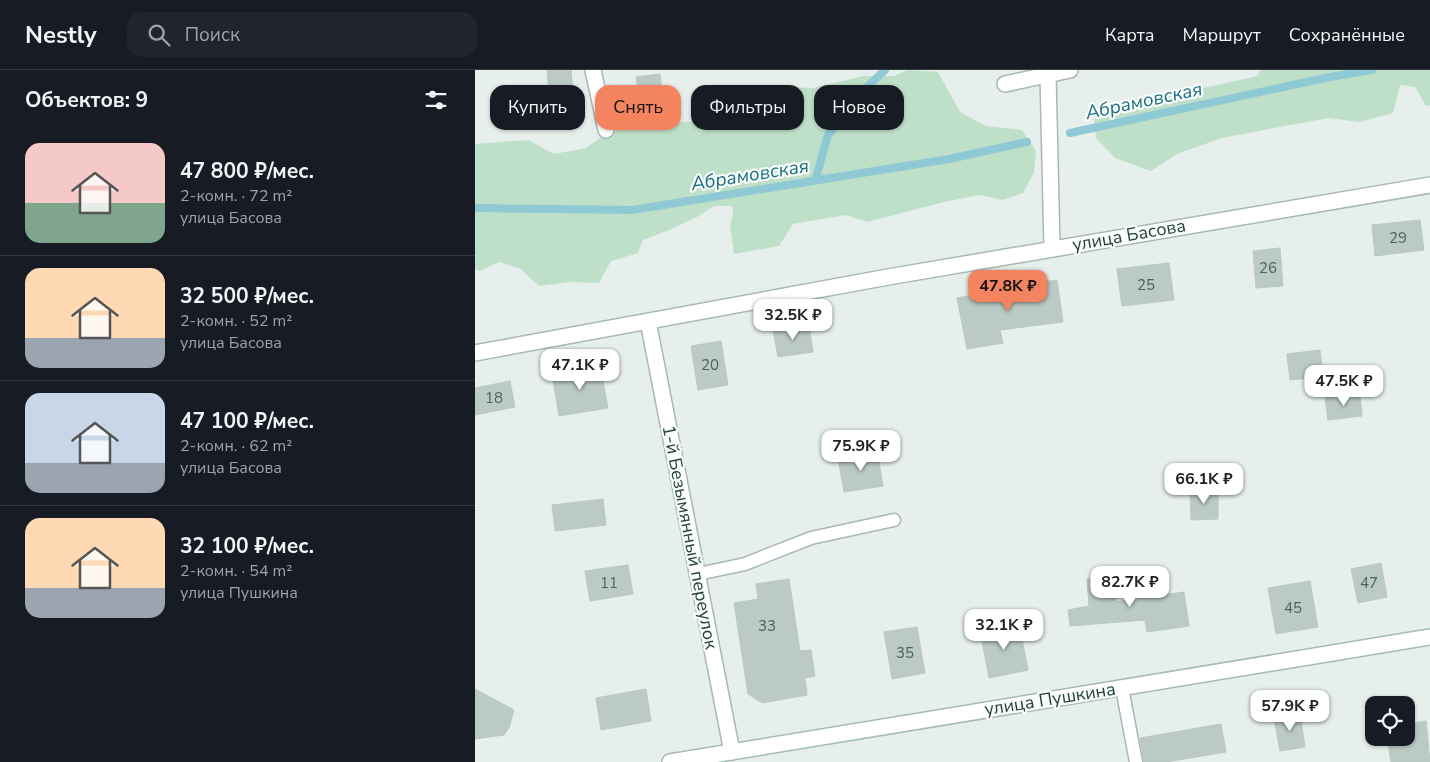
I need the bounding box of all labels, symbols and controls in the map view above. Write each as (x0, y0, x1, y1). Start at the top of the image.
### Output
search box (127, 12, 477, 57)
text: Nestly (25, 19, 97, 51)
icon: search (145, 21, 173, 49)
text: Поиск (185, 22, 240, 48)
text: Карта (1105, 23, 1155, 47)
text: Маршрут (1183, 23, 1261, 47)
text: Сохранённые (1289, 23, 1405, 47)
water label: Абрамовская (1082, 76, 1205, 126)
chip: Купить (490, 85, 585, 130)
chip: Снять (595, 85, 681, 130)
chip: Фильтры (691, 85, 804, 130)
chip: Новое (814, 85, 904, 130)
text: Объектов: 9 (25, 86, 148, 114)
icon: filters (422, 86, 450, 114)
water label: Абрамовская (688, 153, 811, 197)
text: 47 800 ₽/мес. (180, 157, 314, 185)
icon: home (65, 163, 125, 223)
text: 2-комн. · 72 m² (180, 185, 292, 207)
text: улица Басова (180, 207, 282, 229)
street label: улица Басова (1070, 213, 1188, 257)
house number: 29 (1389, 228, 1407, 248)
house number: 26 (1259, 258, 1277, 278)
pin: 47.8K ₽ (962, 270, 1054, 312)
text: 47.8K ₽ (979, 275, 1037, 297)
house number: 25 (1137, 275, 1155, 295)
text: 32 500 ₽/мес. (180, 282, 314, 310)
icon: home (65, 288, 125, 348)
pin: 32.5K ₽ (747, 298, 839, 341)
text: 32.5K ₽ (764, 304, 822, 326)
text: 2-комн. · 52 m² (180, 310, 292, 332)
text: улица Басова (180, 332, 282, 354)
pin: 47.1K ₽ (534, 348, 626, 391)
text: 47.1K ₽ (551, 354, 609, 376)
house number: 20 (701, 355, 719, 375)
pin: 47.5K ₽ (1298, 364, 1390, 407)
text: 47.5K ₽ (1315, 370, 1373, 392)
house number: 18 (485, 388, 503, 408)
text: 47 100 ₽/мес. (180, 407, 314, 435)
icon: home (65, 413, 125, 473)
street label: 1-й Безымянный переулок (656, 423, 724, 652)
pin: 75.9K ₽ (815, 430, 907, 472)
text: 2-комн. · 62 m² (180, 435, 292, 457)
text: 75.9K ₽ (832, 435, 890, 457)
text: улица Басова (180, 457, 282, 479)
pin: 66.1K ₽ (1158, 462, 1250, 505)
text: 66.1K ₽ (1175, 468, 1233, 490)
text: 32 100 ₽/мес. (180, 532, 314, 560)
icon: home (65, 538, 125, 598)
text: 2-комн. · 54 m² (180, 560, 292, 582)
pin: 82.7K ₽ (1084, 566, 1176, 608)
text: 82.7K ₽ (1101, 571, 1159, 593)
house number: 11 (600, 573, 618, 593)
house number: 47 (1360, 573, 1378, 593)
text: улица Пушкина (180, 582, 298, 604)
house number: 45 (1284, 598, 1302, 618)
pin: 32.1K ₽ (958, 608, 1050, 651)
text: 32.1K ₽ (975, 614, 1033, 636)
house number: 33 (758, 616, 776, 636)
house number: 35 (896, 643, 914, 663)
street label: улица Пушкина (983, 677, 1117, 721)
pin: 57.9K ₽ (1244, 690, 1336, 732)
text: 57.9K ₽ (1261, 695, 1319, 717)
map controls (1365, 696, 1415, 746)
button: locate (1365, 696, 1415, 746)

